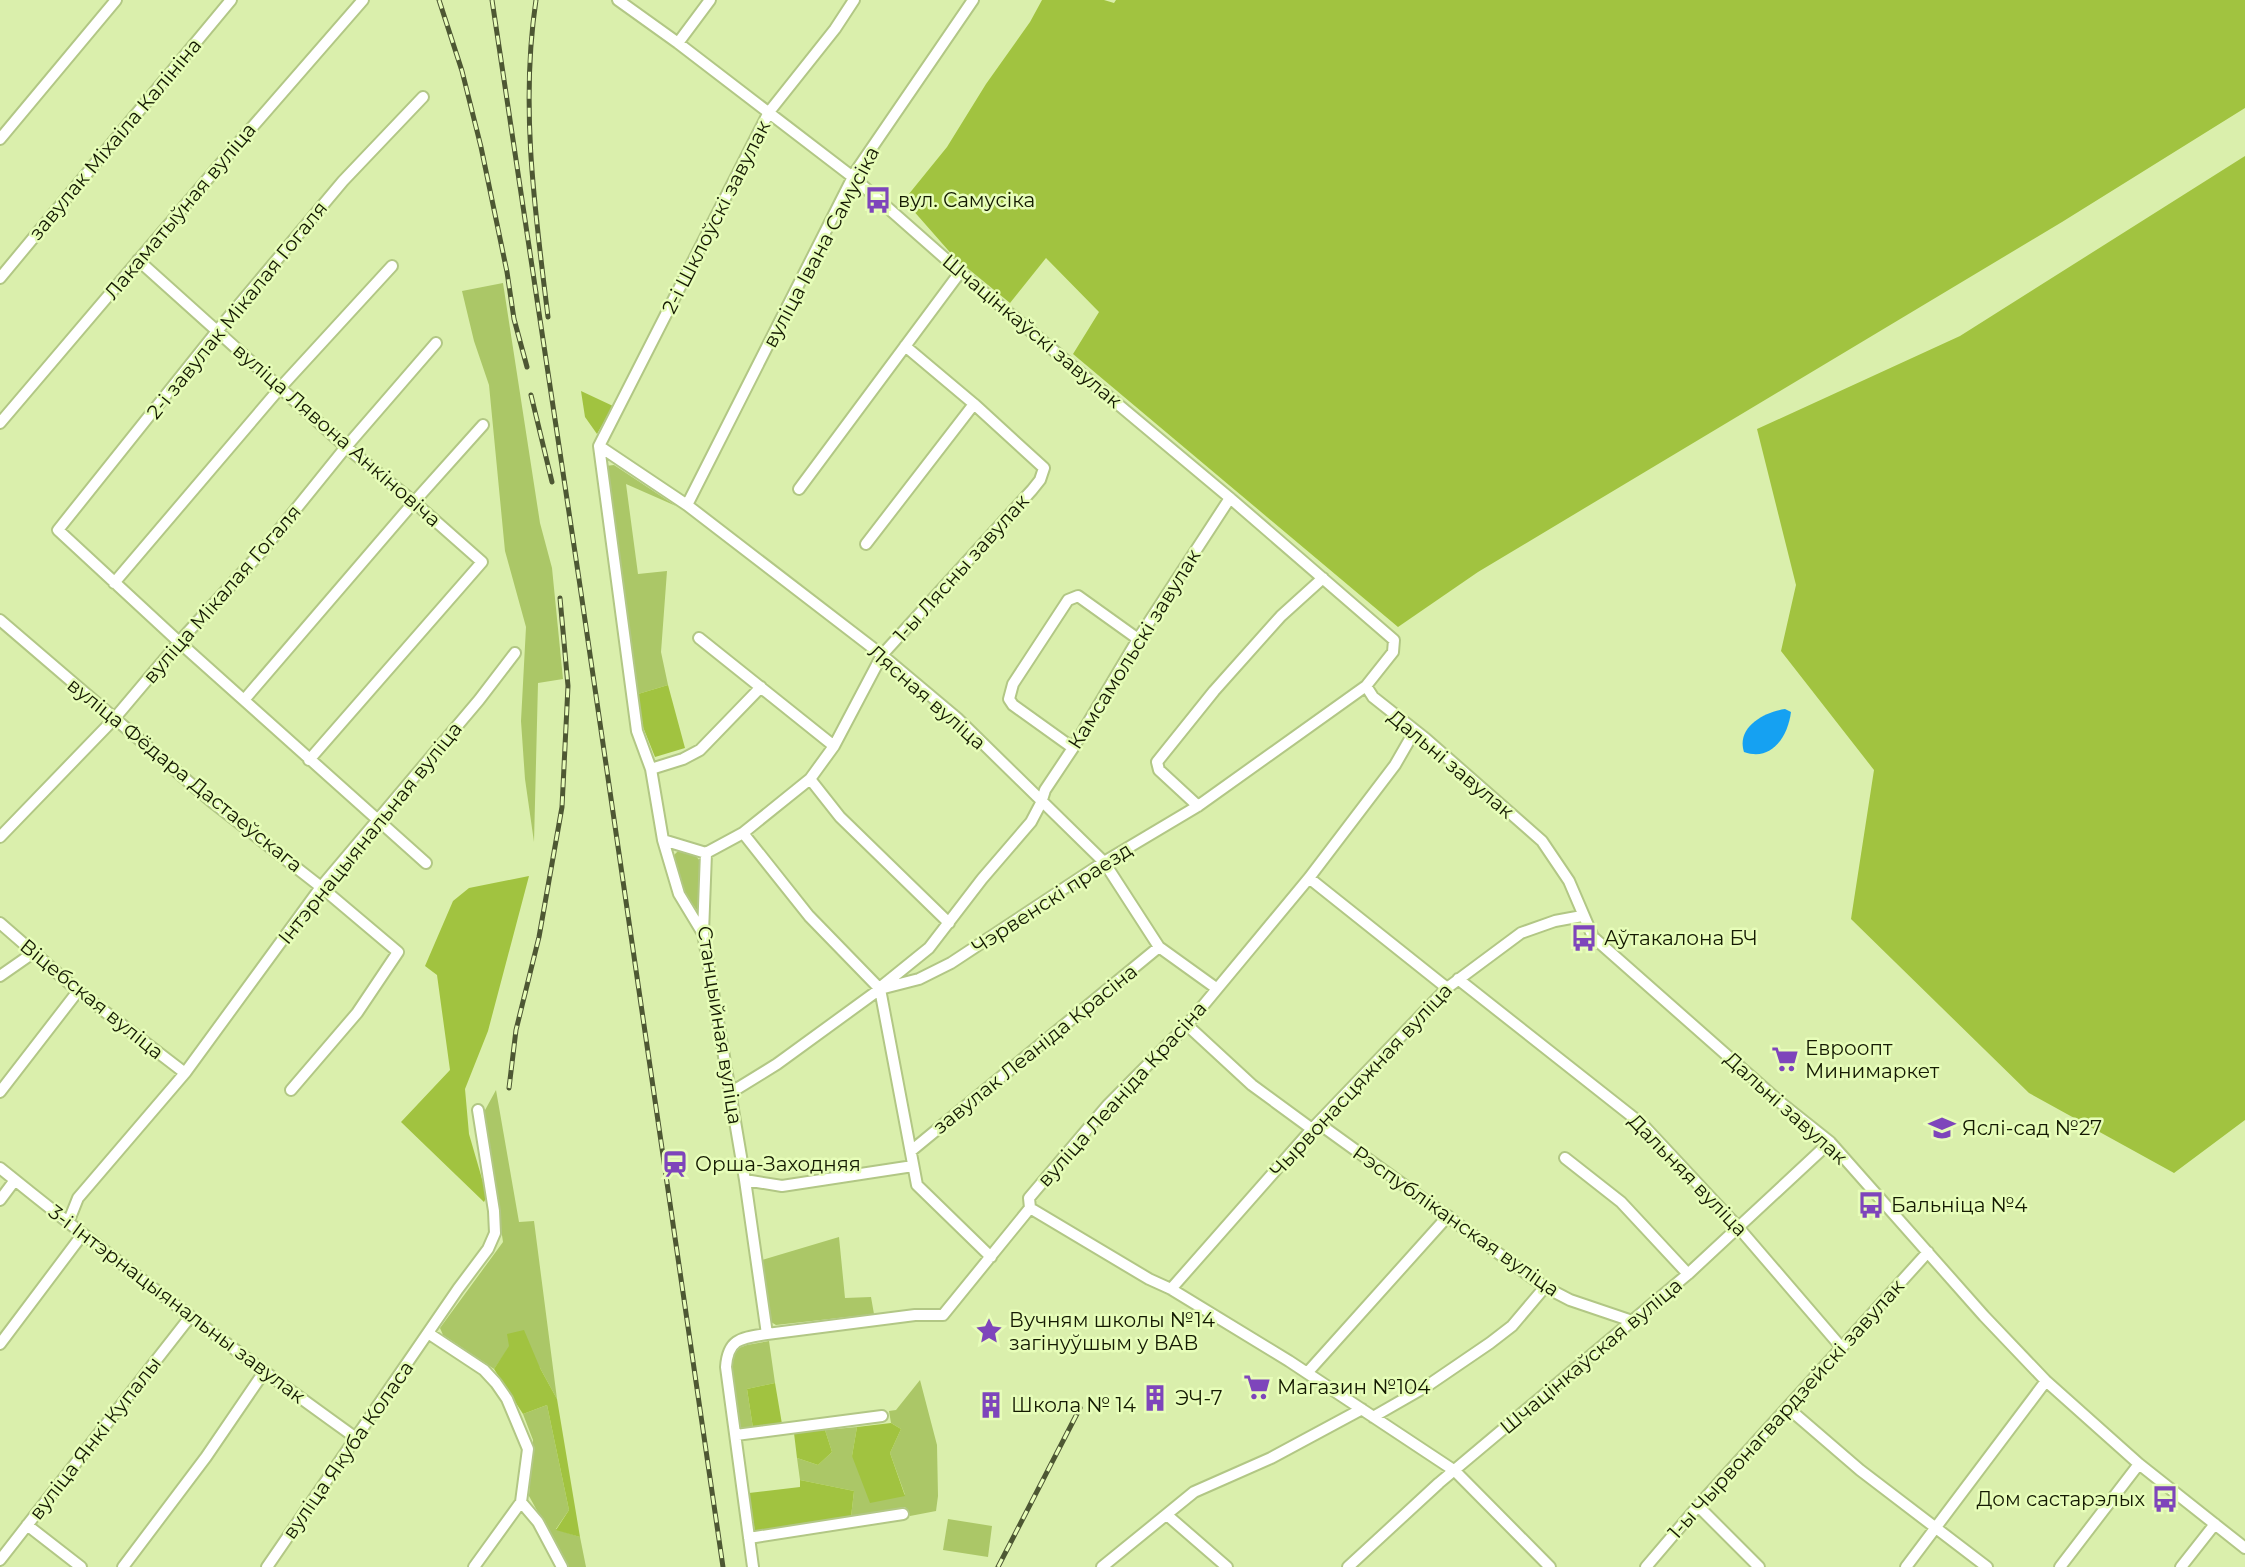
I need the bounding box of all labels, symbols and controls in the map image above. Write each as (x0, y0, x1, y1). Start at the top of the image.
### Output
street label: завулак Міхаіла Калініна (24, 33, 206, 245)
street label: 2-і Шклоўскі завулак (657, 116, 775, 318)
street label: Лакаматыўная вуліца (99, 118, 261, 304)
street label: вуліца Івана Самусіка (758, 142, 884, 352)
bus stop icon: вул. Самусіка (863, 185, 893, 215)
place label: вул. Самусіка (898, 188, 1035, 212)
street label: 2-і завулак Мікалая Гогаля (142, 196, 332, 424)
street label: Шчацінкаўскі завулак (937, 249, 1127, 413)
street label: вуліца Лявона Анкіновіча (228, 338, 446, 532)
street label: 1-ы Лясны завулак (888, 489, 1034, 647)
street label: вуліца Мікалая Гогаля (138, 500, 306, 688)
street label: Камсамольскі завулак (1063, 544, 1206, 753)
street label: Лясная вуліца (863, 639, 991, 755)
street label: вуліца Фёдара Дастаеўскага (63, 673, 307, 877)
street label: Дальні завулак (1383, 704, 1519, 824)
street label: Інтэрнацыянальная вуліца (273, 717, 467, 949)
street label: Чэрвенскі праезд (968, 837, 1136, 959)
bus stop icon: Аўтакалона БЧ (1569, 923, 1599, 953)
street label: Станцыйная вуліца (692, 924, 748, 1126)
place label: Аўтакалона БЧ (1604, 926, 1758, 950)
street label: Віцебская вуліца (15, 934, 169, 1064)
street label: завулак Леаніда Красіна (928, 959, 1142, 1139)
street label: Чырвонасцяжная вуліца (1265, 978, 1457, 1182)
street label: вуліца Леаніда Красіна (1032, 996, 1212, 1192)
place label: Евроопт Минимаркет (1805, 1036, 1940, 1083)
supermarket icon: Евроопт Минимаркет (1770, 1044, 1800, 1074)
street label: Дальні завулак (1720, 1047, 1853, 1170)
street label: Дальняя вуліца (1624, 1109, 1752, 1241)
school or university icon: Яслі-сад №27 (1927, 1113, 1957, 1143)
place label: Яслі-сад №27 (1962, 1116, 2102, 1140)
street label: Рэспубліканская вуліца (1348, 1140, 1564, 1302)
station icon: Орша-Заходняя (660, 1149, 690, 1179)
place label: Орша-Заходняя (695, 1152, 861, 1176)
bus stop icon: Бальніца №4 (1856, 1190, 1886, 1220)
place label: Бальніца №4 (1891, 1193, 2028, 1217)
street label: 3-і Інтэрнацыянальны завулак (44, 1200, 310, 1409)
street label: Шчацінкаўская вуліца (1495, 1273, 1687, 1439)
street label: 1-ы Чырвонагвардзейскі завулак (1663, 1274, 1909, 1544)
place label: Вучням школы №14 загінуўшым у ВАВ (1009, 1308, 1215, 1355)
place icon: Вучням школы №14 загінуўшым у ВАВ (974, 1316, 1004, 1346)
street label: вуліца Янкі Купалы (24, 1352, 166, 1524)
street label: вуліца Якуба Коласа (277, 1356, 419, 1544)
supermarket icon: Магазин №104 (1242, 1372, 1272, 1402)
place label: Магазин №104 (1277, 1375, 1431, 1399)
building icon: ЭЧ-7 (1140, 1383, 1170, 1413)
place label: ЭЧ-7 (1175, 1386, 1223, 1410)
building icon: Школа № 14 (976, 1390, 1006, 1420)
place label: Школа № 14 (1011, 1393, 1136, 1417)
bus stop icon: Дом састарэлых (2150, 1484, 2180, 1514)
place label: Дом састарэлых (1977, 1487, 2145, 1511)

